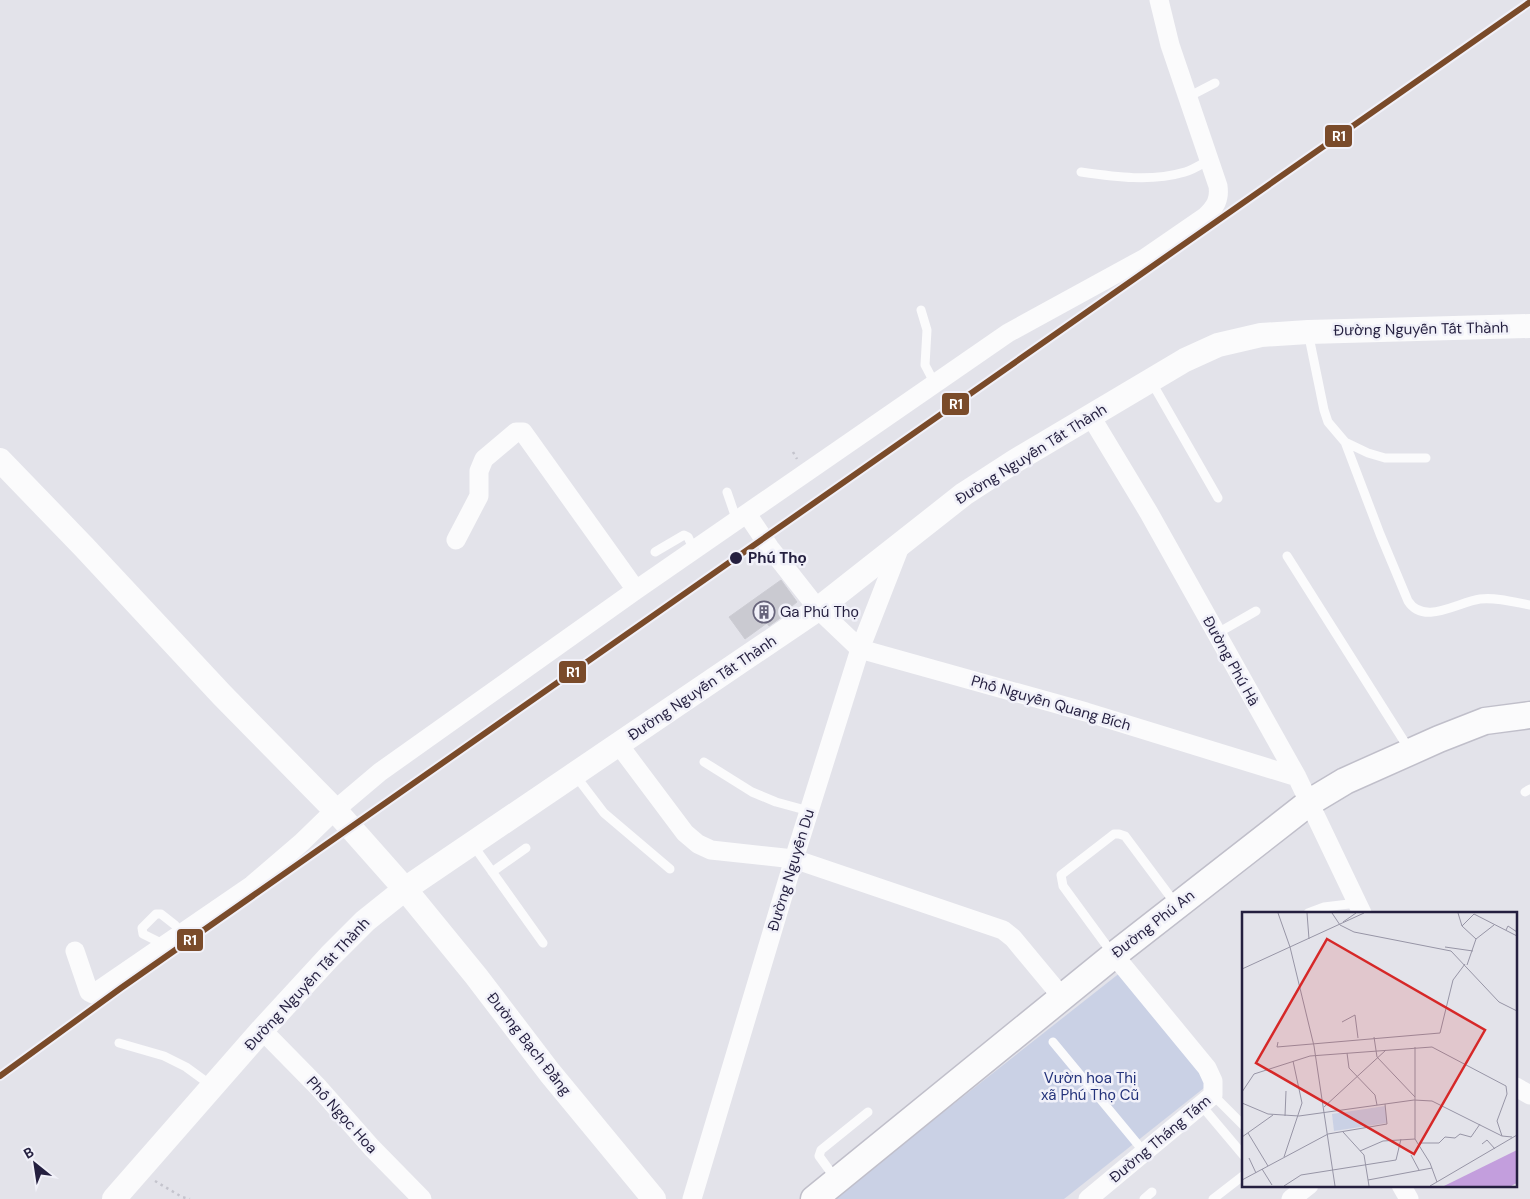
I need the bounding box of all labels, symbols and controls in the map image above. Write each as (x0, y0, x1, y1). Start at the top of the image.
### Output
line badge: R1 (1324, 124, 1353, 148)
text: R1 (1332, 127, 1346, 145)
street label: Đường Nguyễn Tất Thành (1333, 317, 1509, 341)
line badge: R1 (941, 392, 970, 416)
text: R1 (949, 395, 963, 413)
street label: Đường Nguyễn Tất Thành (951, 399, 1111, 509)
place label: Phú Thọ (748, 548, 807, 568)
marker: Phú Thọ (728, 550, 744, 566)
building icon: Ga Phú Thọ (752, 600, 776, 624)
place label: Ga Phú Thọ (780, 602, 859, 622)
street label: Đường Phú Hà (1198, 613, 1264, 709)
street label: Đường Nguyễn Tất Thành (624, 631, 780, 745)
line badge: R1 (558, 660, 587, 684)
text: R1 (566, 663, 580, 681)
street label: Phố Nguyễn Quang Bích (969, 671, 1133, 735)
street label: Đường Nguyễn Du (763, 807, 819, 933)
street label: Đường Phú An (1107, 885, 1199, 963)
inset map (1242, 912, 1518, 1186)
street label: Đường Nguyễn Tất Thành (240, 913, 374, 1055)
line badge: R1 (176, 928, 204, 952)
text: R1 (183, 931, 197, 949)
street label: Đường Bạch Đằng (482, 988, 576, 1100)
park label: Vườn hoa Thị xã Phú Thọ Cũ (1041, 1068, 1139, 1105)
street label: Phố Ngọc Hoa (302, 1072, 382, 1158)
street label: Đường Tháng Tám (1105, 1091, 1215, 1187)
north arrow (10, 1139, 60, 1189)
text: B (20, 1143, 37, 1163)

